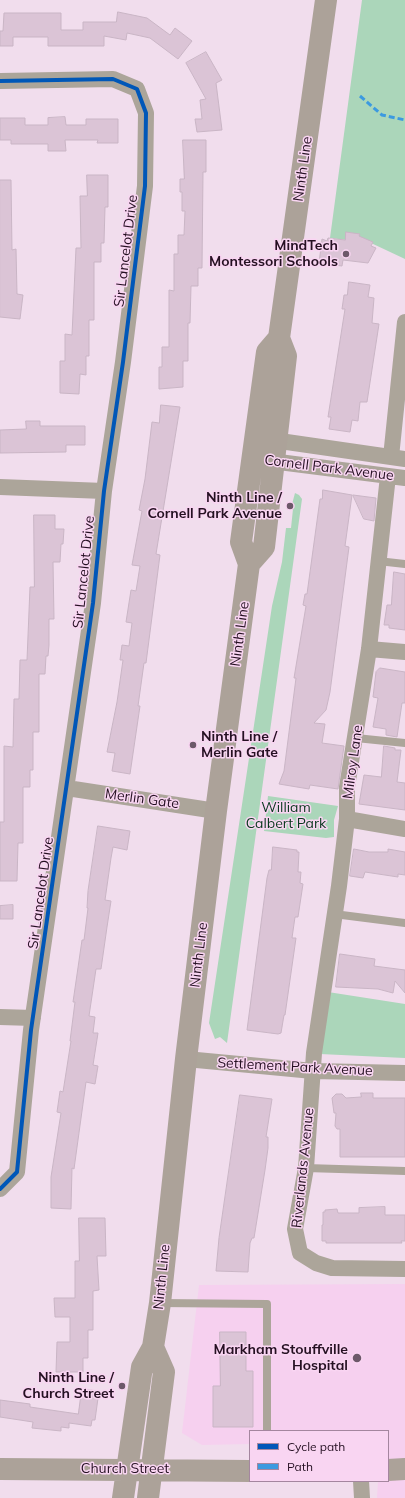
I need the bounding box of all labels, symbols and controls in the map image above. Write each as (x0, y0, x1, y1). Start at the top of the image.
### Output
street label: Ninth Line (290, 135, 316, 203)
street label: Sir Lancelot Drive (111, 194, 141, 308)
place label: MindTech Montessori Schools (209, 238, 338, 270)
marker: MindTech Montessori Schools (341, 249, 351, 259)
street label: Cornell Park Avenue (263, 452, 395, 484)
place label: Ninth Line / Cornell Park Avenue (147, 490, 282, 522)
marker: Ninth Line / Cornell Park Avenue (285, 501, 295, 511)
street label: Sir Lancelot Drive (70, 515, 98, 629)
street label: Ninth Line (227, 600, 253, 668)
street label: Milroy Lane (339, 724, 367, 800)
place label: Ninth Line / Merlin Gate (201, 729, 278, 762)
marker: Ninth Line / Merlin Gate (188, 740, 198, 750)
street label: Merlin Gate (104, 786, 180, 812)
park label: William Calbert Park (246, 800, 326, 832)
street label: Sir Lancelot Drive (25, 836, 57, 950)
street label: Ninth Line (187, 921, 211, 989)
street label: Settlement Park Avenue (217, 1055, 373, 1079)
street label: Riverlands Avenue (288, 1107, 318, 1229)
street label: Ninth Line (150, 1244, 174, 1310)
place label: Markham Stouffville Hospital (213, 1342, 348, 1374)
marker: Markham Stouffville Hospital (351, 1352, 363, 1364)
place label: Ninth Line / Church Street (23, 1370, 114, 1402)
marker: Ninth Line / Church Street (117, 1381, 127, 1391)
legend (249, 1430, 389, 1482)
text: Cycle path (287, 1439, 345, 1454)
text: Path (287, 1459, 313, 1474)
street label: Church Street (81, 1461, 169, 1477)

